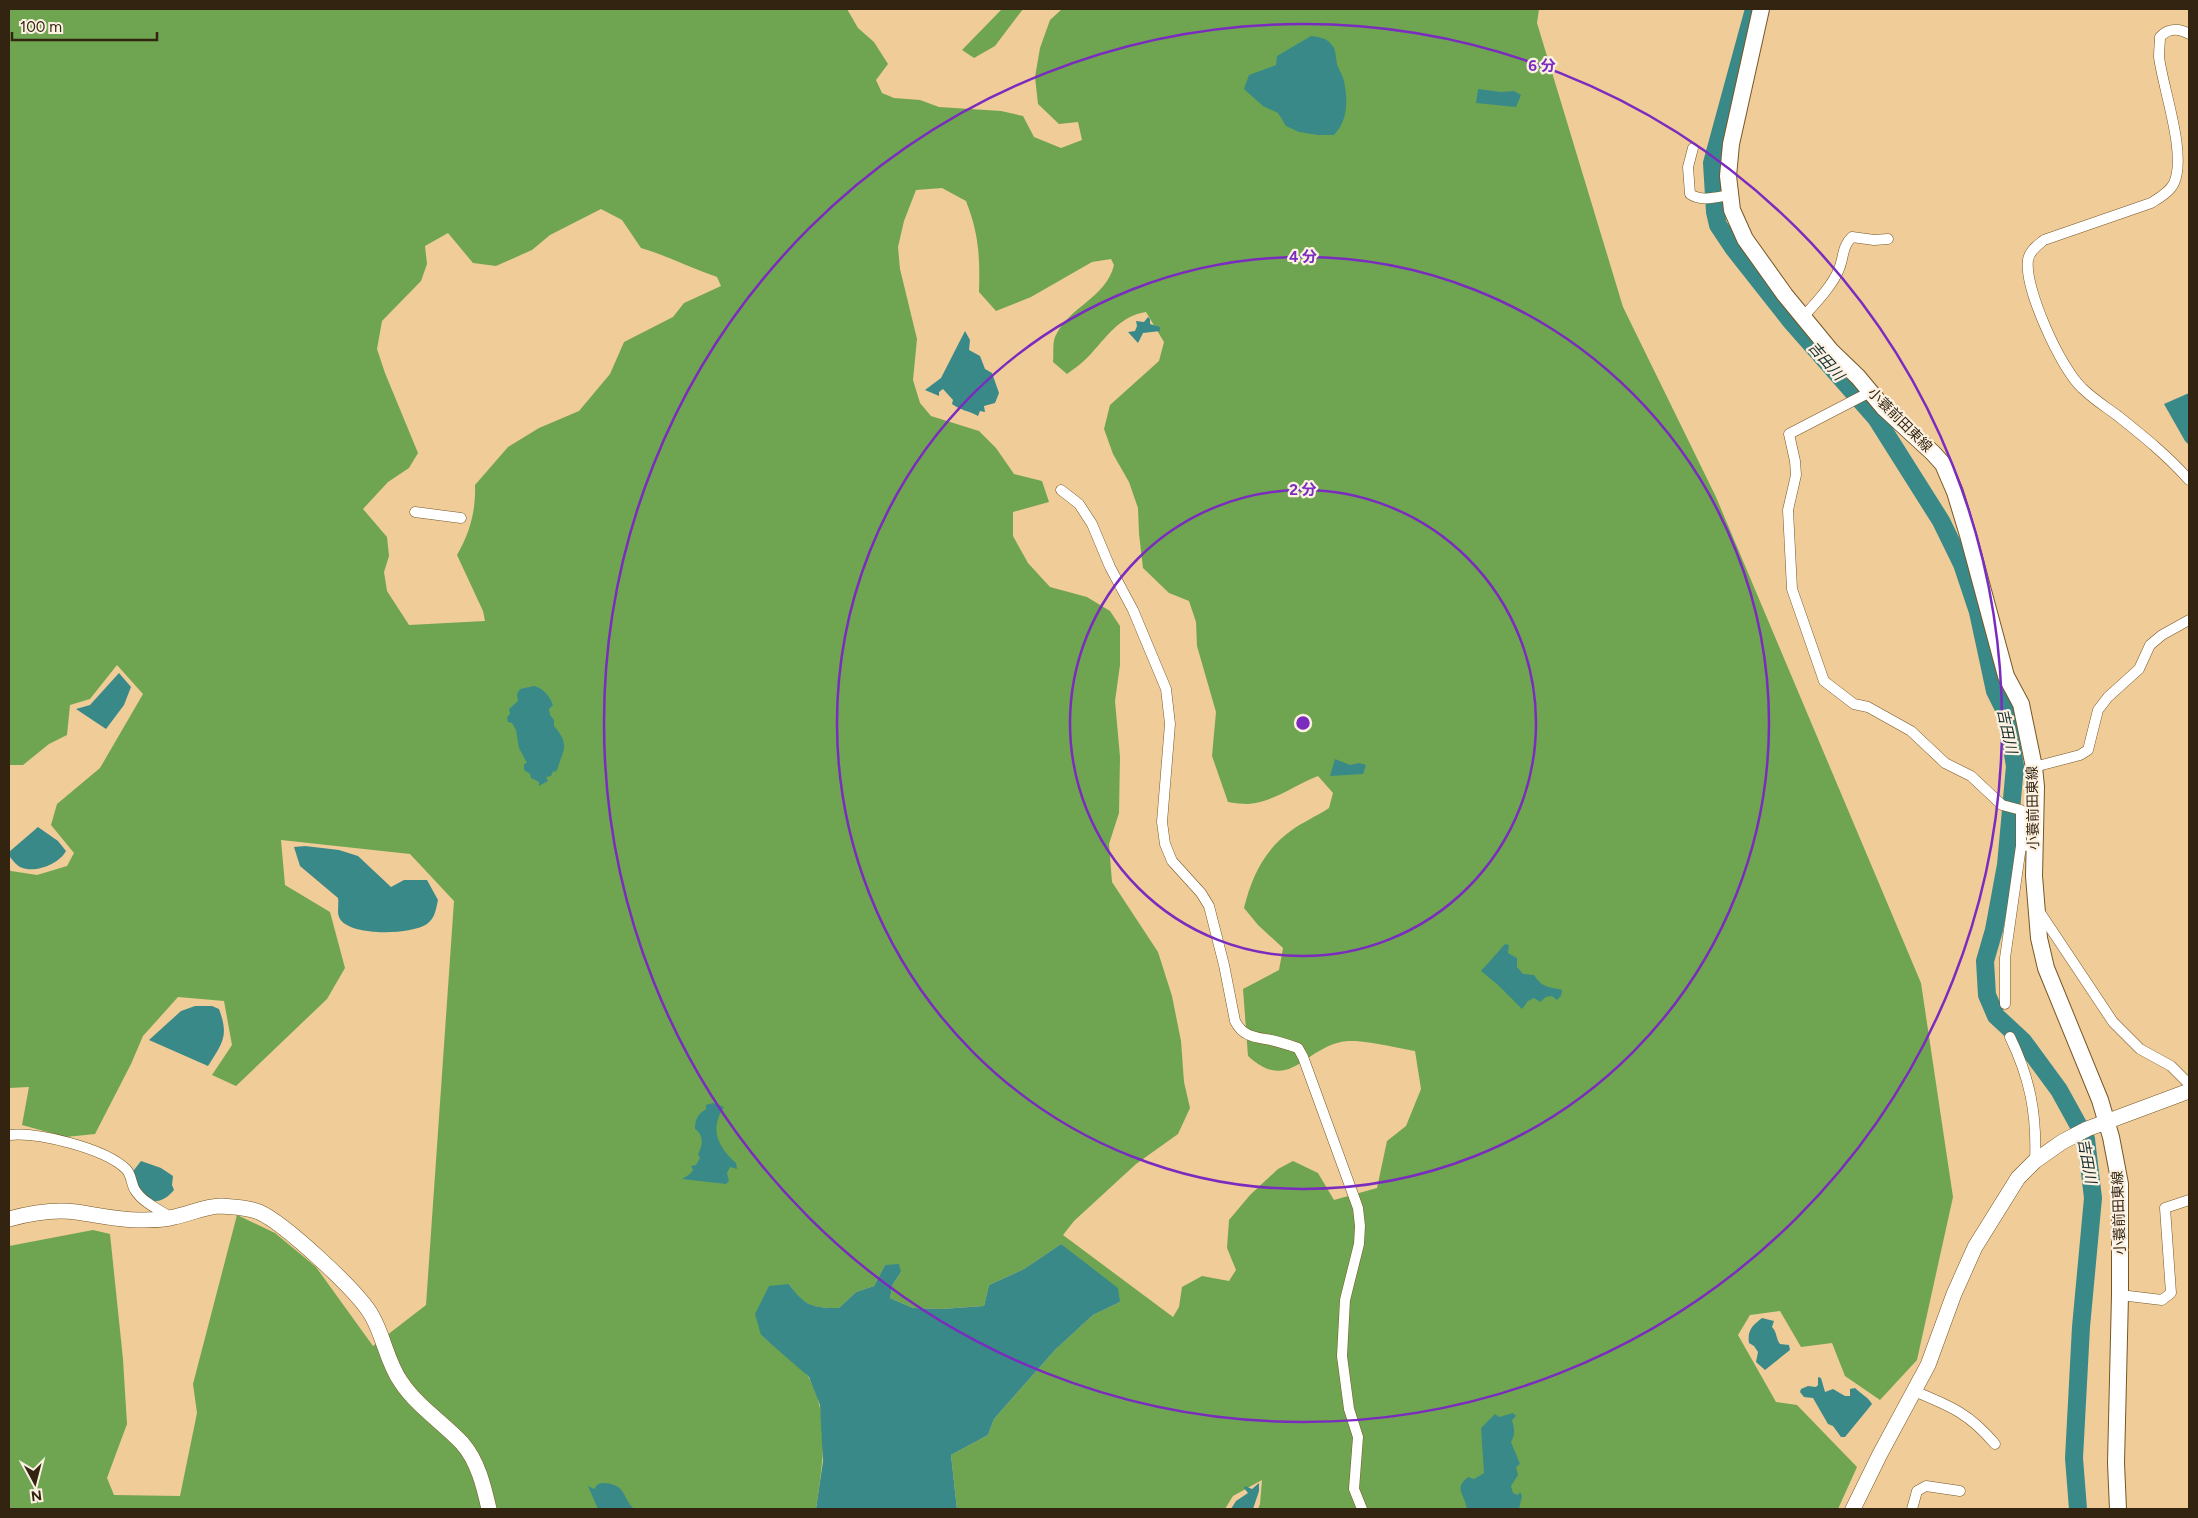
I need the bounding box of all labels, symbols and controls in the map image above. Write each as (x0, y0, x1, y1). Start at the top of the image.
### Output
scale bar (12, 10, 158, 42)
text: 100 m (20, 18, 62, 36)
text: 6 分 (1528, 57, 1556, 75)
text: 4 分 (1289, 248, 1317, 266)
water label: 吉田川 (1804, 338, 1849, 385)
street label: 小蓑前田東線 (1864, 384, 1936, 456)
text: 2 分 (1289, 481, 1317, 499)
water label: 吉田川 (1994, 707, 2021, 757)
centre of rings (1294, 714, 1312, 732)
street label: 小蓑前田東線 (2024, 766, 2042, 850)
water label: 吉田川 (2074, 1137, 2100, 1187)
street label: 小蓑前田東線 (2109, 1171, 2129, 1255)
north arrow (10, 1458, 60, 1508)
text: N (30, 1486, 43, 1505)

